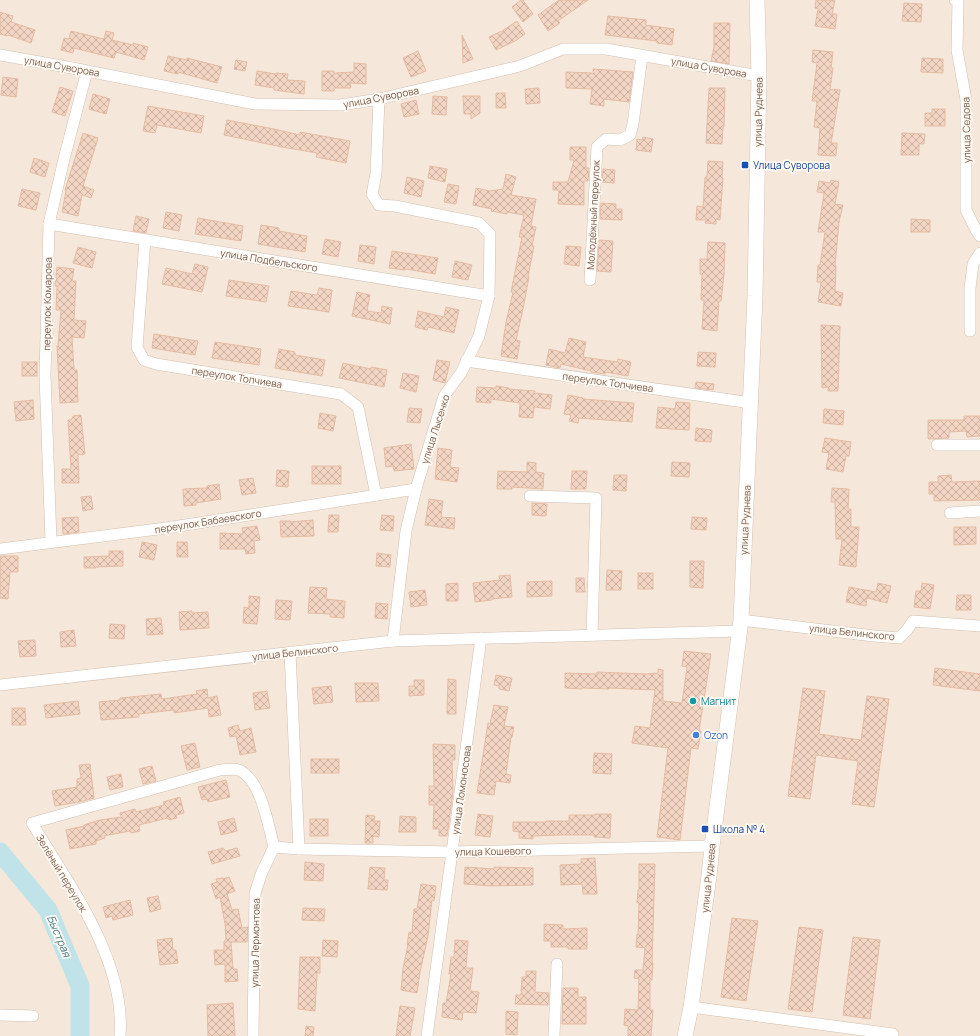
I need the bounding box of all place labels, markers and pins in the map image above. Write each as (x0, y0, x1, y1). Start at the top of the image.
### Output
place label: Улица Суворова (753, 158, 830, 172)
marker: Улица Суворова (740, 160, 750, 170)
place label: Магнит (701, 694, 736, 708)
marker: Магнит (688, 696, 698, 706)
place label: Ozon (704, 728, 728, 742)
marker: Ozon (691, 730, 701, 740)
place label: Школа № 4 (713, 822, 765, 836)
marker: Школа № 4 (700, 824, 710, 834)

